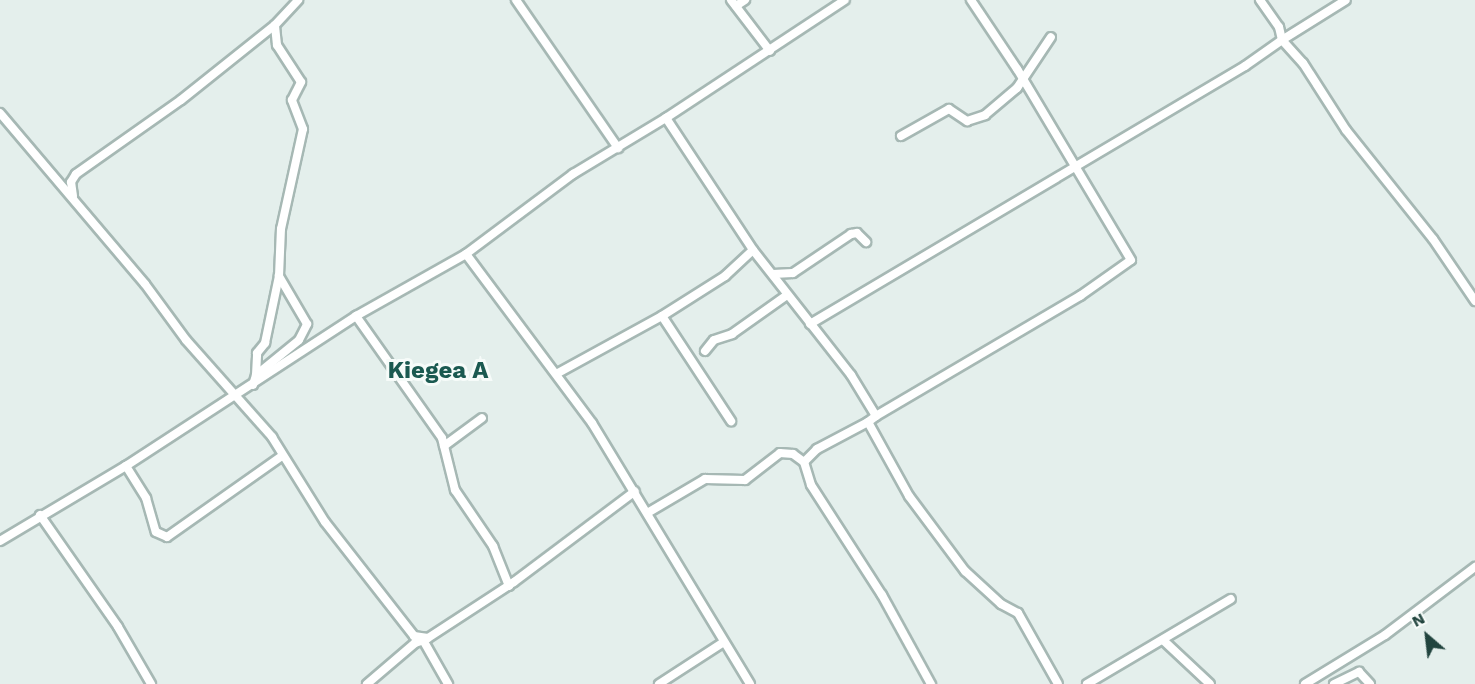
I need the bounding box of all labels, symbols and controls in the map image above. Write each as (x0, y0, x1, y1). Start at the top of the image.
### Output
district label: Kiegea A (387, 357, 489, 385)
north arrow (1397, 606, 1457, 666)
text: N (1409, 608, 1428, 631)

